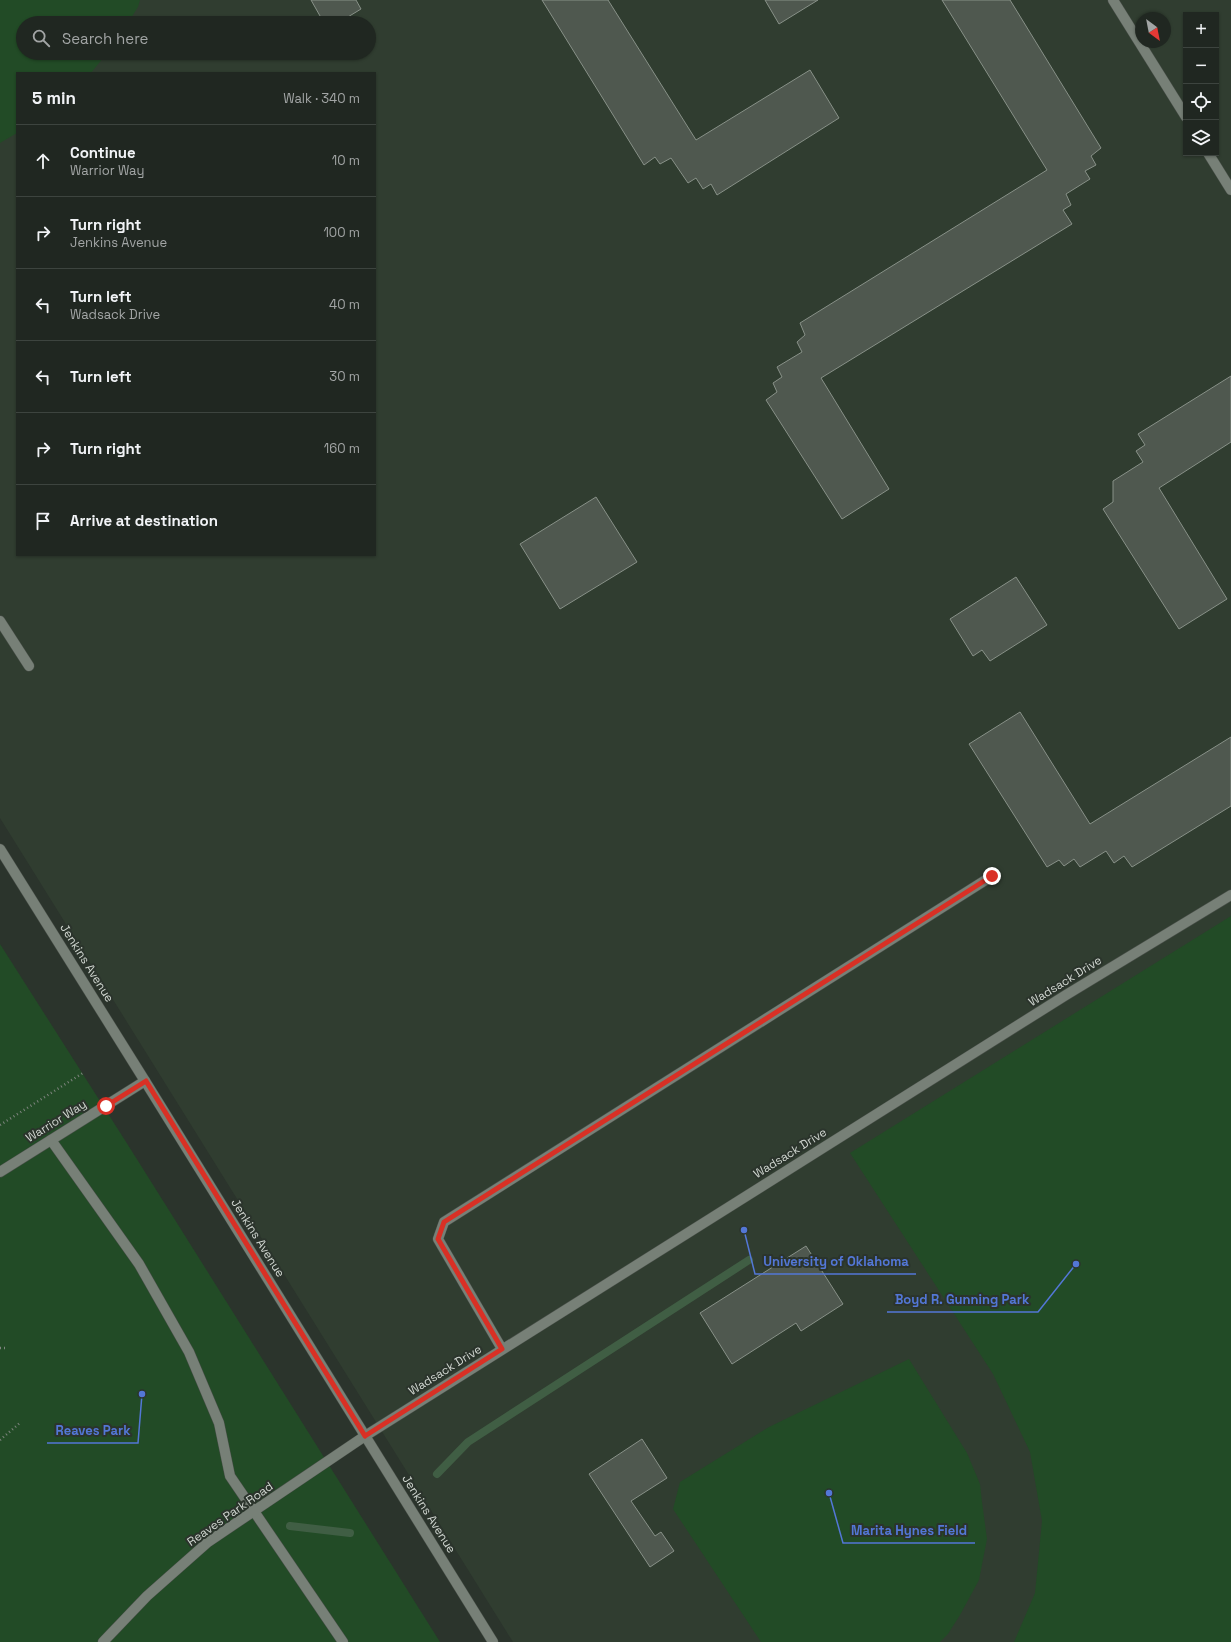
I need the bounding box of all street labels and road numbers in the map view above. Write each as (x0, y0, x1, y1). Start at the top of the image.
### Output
street label: Jenkins Avenue (56, 921, 118, 1005)
street label: Wadsack Drive (1025, 952, 1105, 1010)
street label: Warrior Way (23, 1096, 89, 1146)
street label: Wadsack Drive (750, 1124, 830, 1182)
street label: Jenkins Avenue (227, 1196, 289, 1280)
street label: Wadsack Drive (405, 1341, 485, 1399)
street label: Jenkins Avenue (398, 1472, 460, 1556)
street label: Reaves Park Road (184, 1478, 276, 1550)

